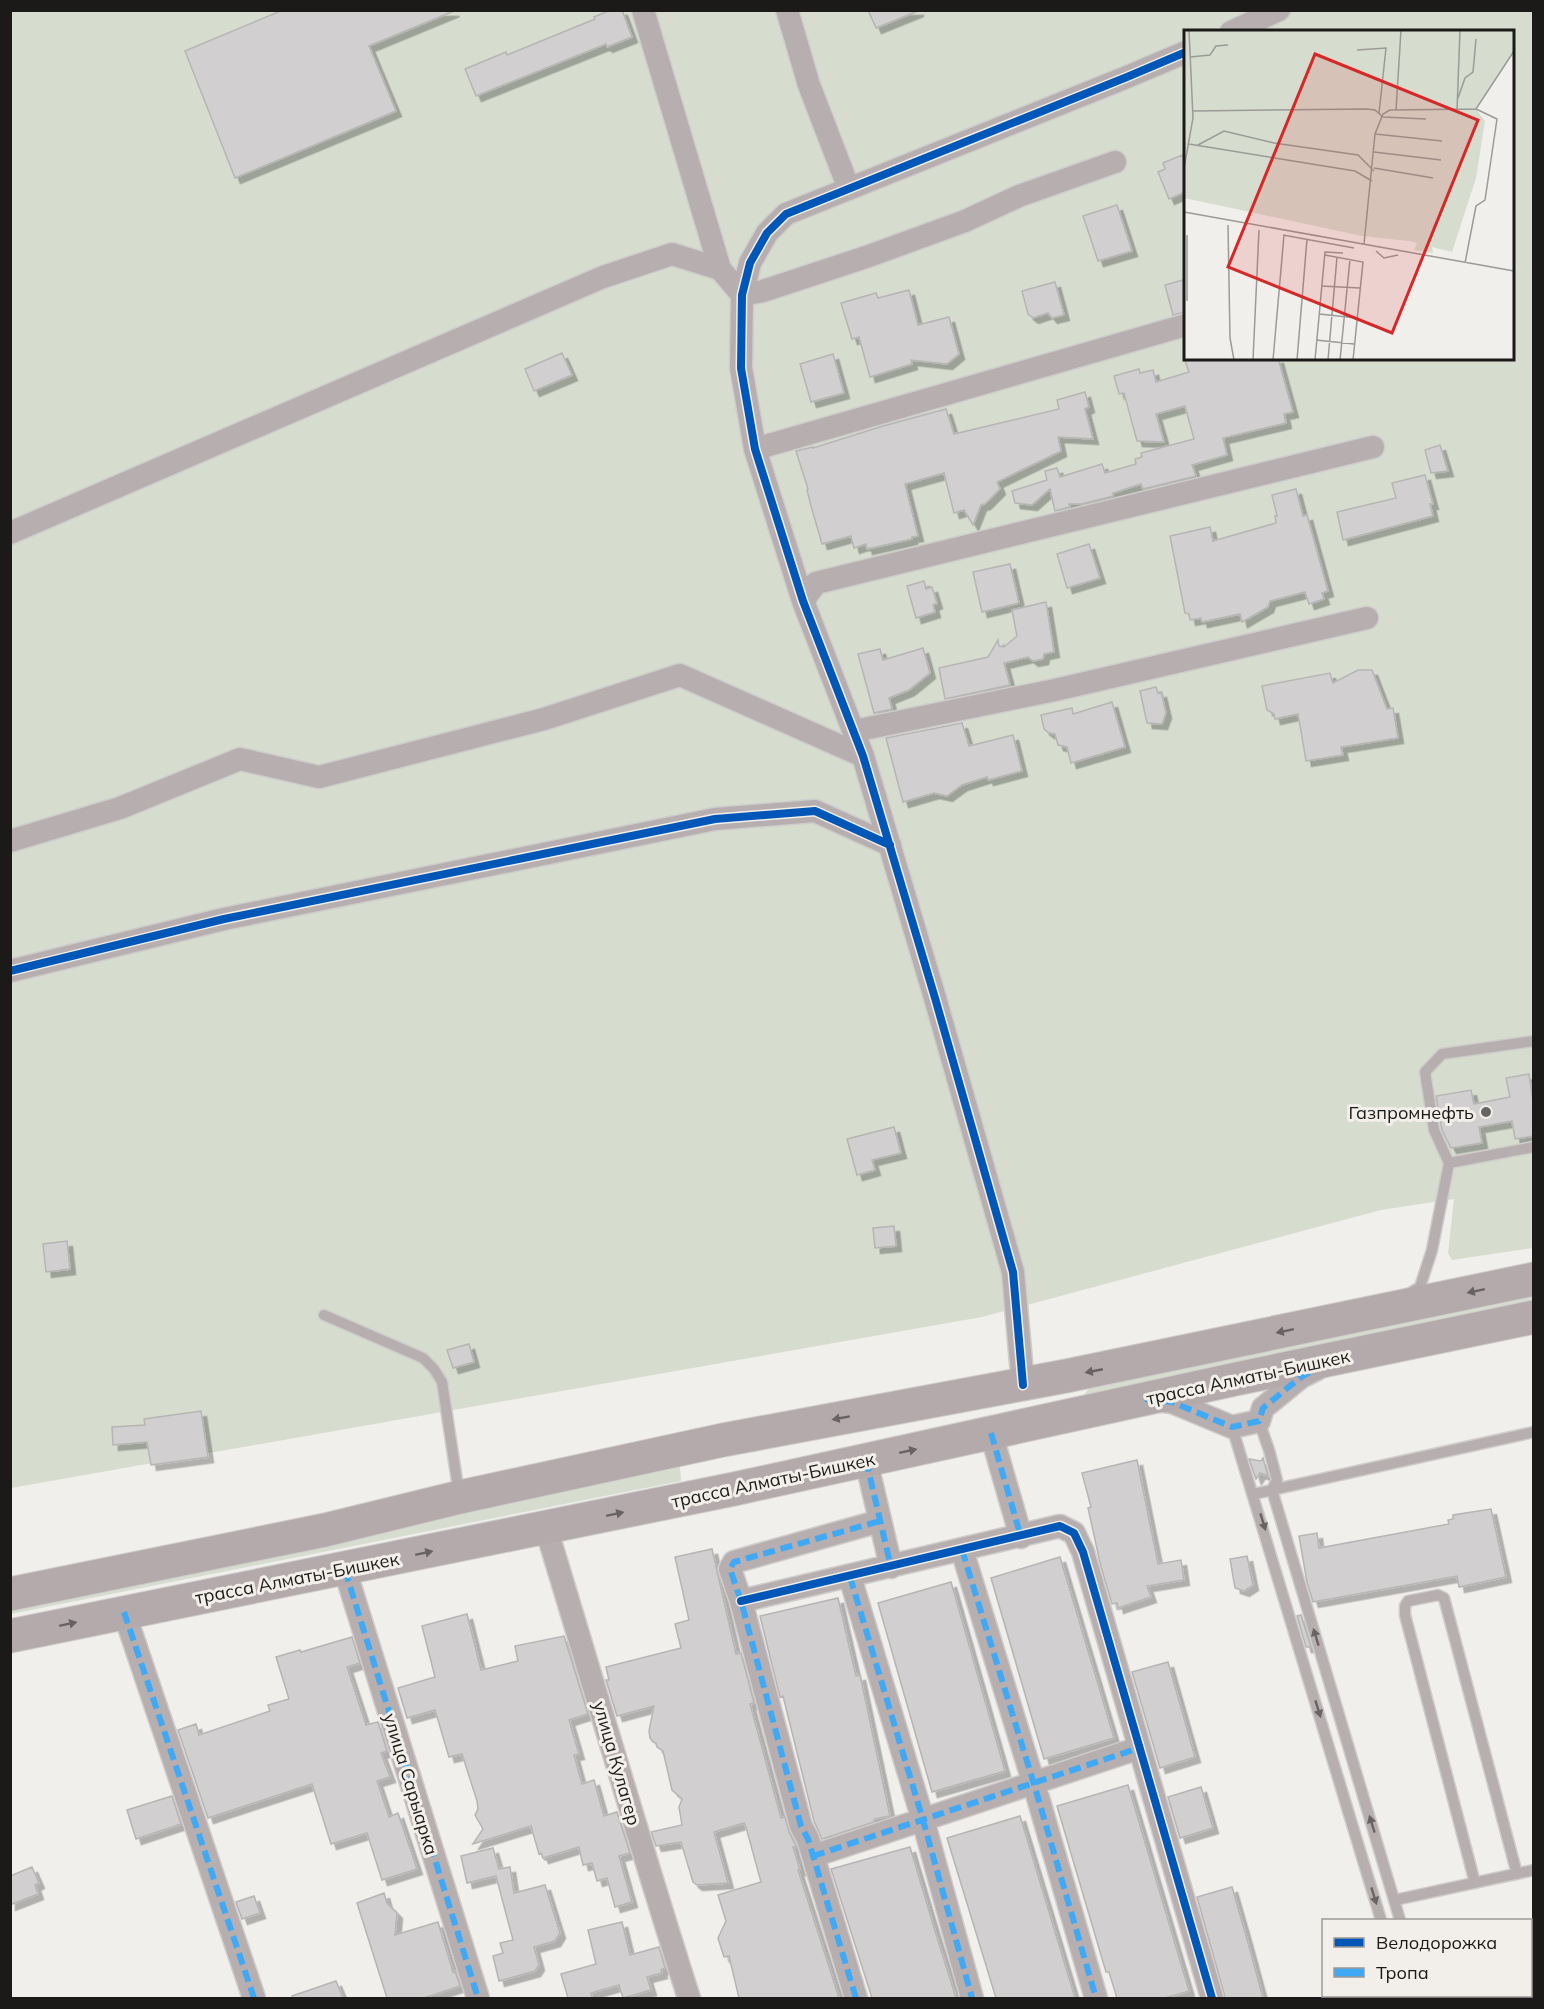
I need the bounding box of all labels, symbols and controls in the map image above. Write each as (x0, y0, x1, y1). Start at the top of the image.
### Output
inset map (1184, 30, 1514, 360)
place label: Газпромнефть (1349, 1101, 1474, 1124)
marker: Газпромнефть (1479, 1105, 1493, 1119)
one-way arrow (1466, 1287, 1485, 1296)
one-way arrow (1276, 1327, 1295, 1336)
street label: трасса Алматы-Бишкек (1144, 1344, 1352, 1410)
one-way arrow (1085, 1367, 1104, 1376)
one-way arrow (831, 1414, 850, 1423)
one-way arrow (899, 1446, 918, 1455)
street label: трасса Алматы-Бишкек (669, 1447, 877, 1513)
one-way arrow (605, 1509, 624, 1518)
one-way arrow (1259, 1514, 1268, 1532)
street label: трасса Алматы-Бишкек (193, 1547, 401, 1609)
one-way arrow (414, 1548, 433, 1557)
one-way arrow (58, 1619, 77, 1628)
one-way arrow (1311, 1628, 1320, 1646)
street label: улица Кулагер (588, 1698, 646, 1828)
one-way arrow (1314, 1700, 1323, 1718)
street label: улица Сарыарка (378, 1710, 444, 1858)
one-way arrow (1367, 1815, 1376, 1833)
one-way arrow (1370, 1887, 1379, 1905)
legend (1322, 1919, 1532, 1997)
text: Велодорожка (1376, 1931, 1497, 1954)
text: Тропа (1376, 1961, 1429, 1984)

